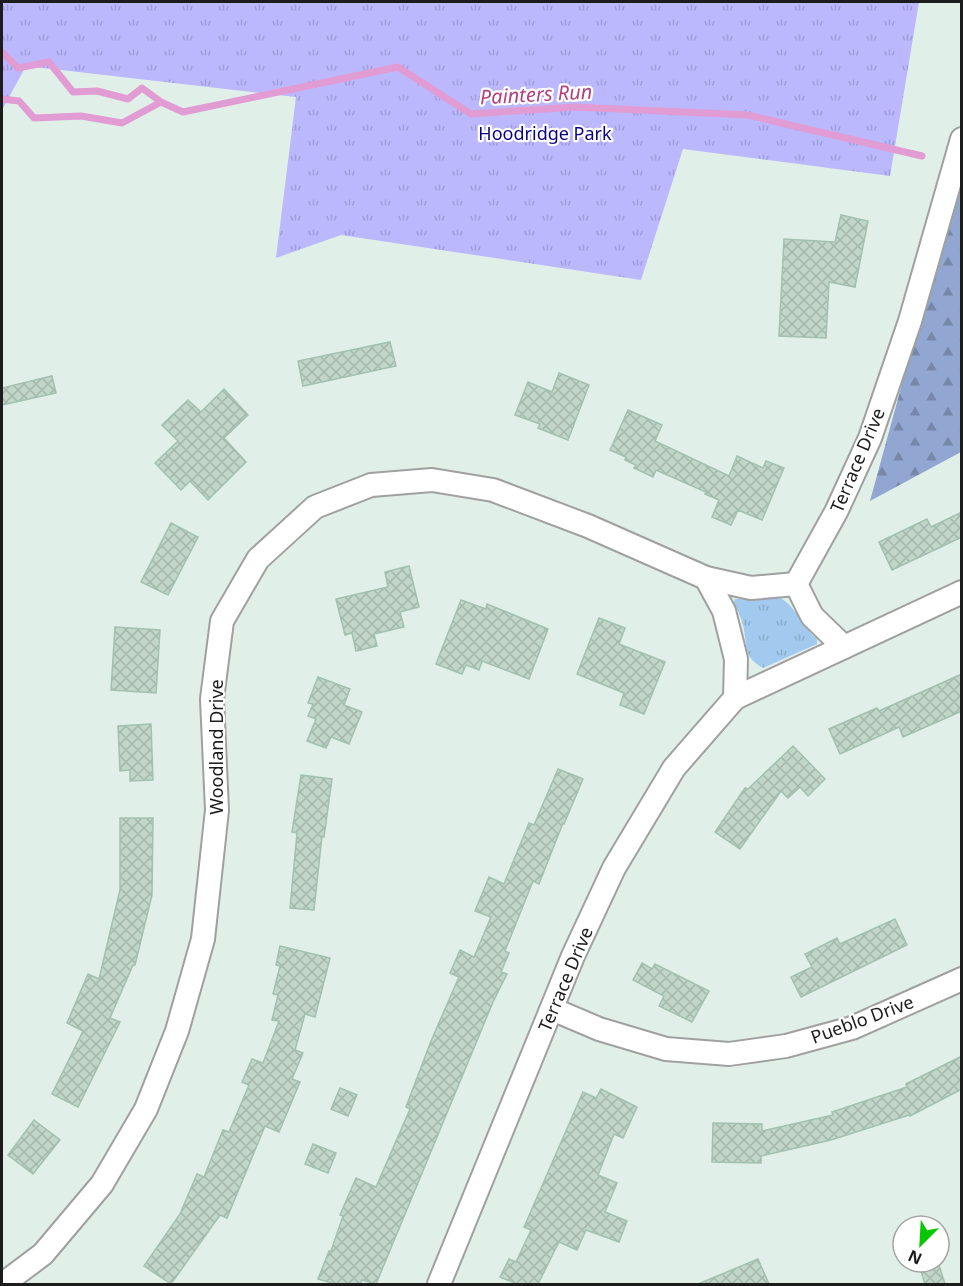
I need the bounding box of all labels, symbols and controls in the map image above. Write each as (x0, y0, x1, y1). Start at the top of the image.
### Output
water label: Painters Run (479, 78, 593, 110)
park label: Hoodridge Park (478, 121, 612, 145)
street label: Terrace Drive (824, 404, 890, 516)
street label: Woodland Drive (204, 679, 228, 815)
street label: Terrace Drive (532, 923, 598, 1035)
street label: Pueblo Drive (807, 989, 917, 1049)
north arrow (891, 1214, 951, 1274)
text: N (904, 1245, 925, 1270)

